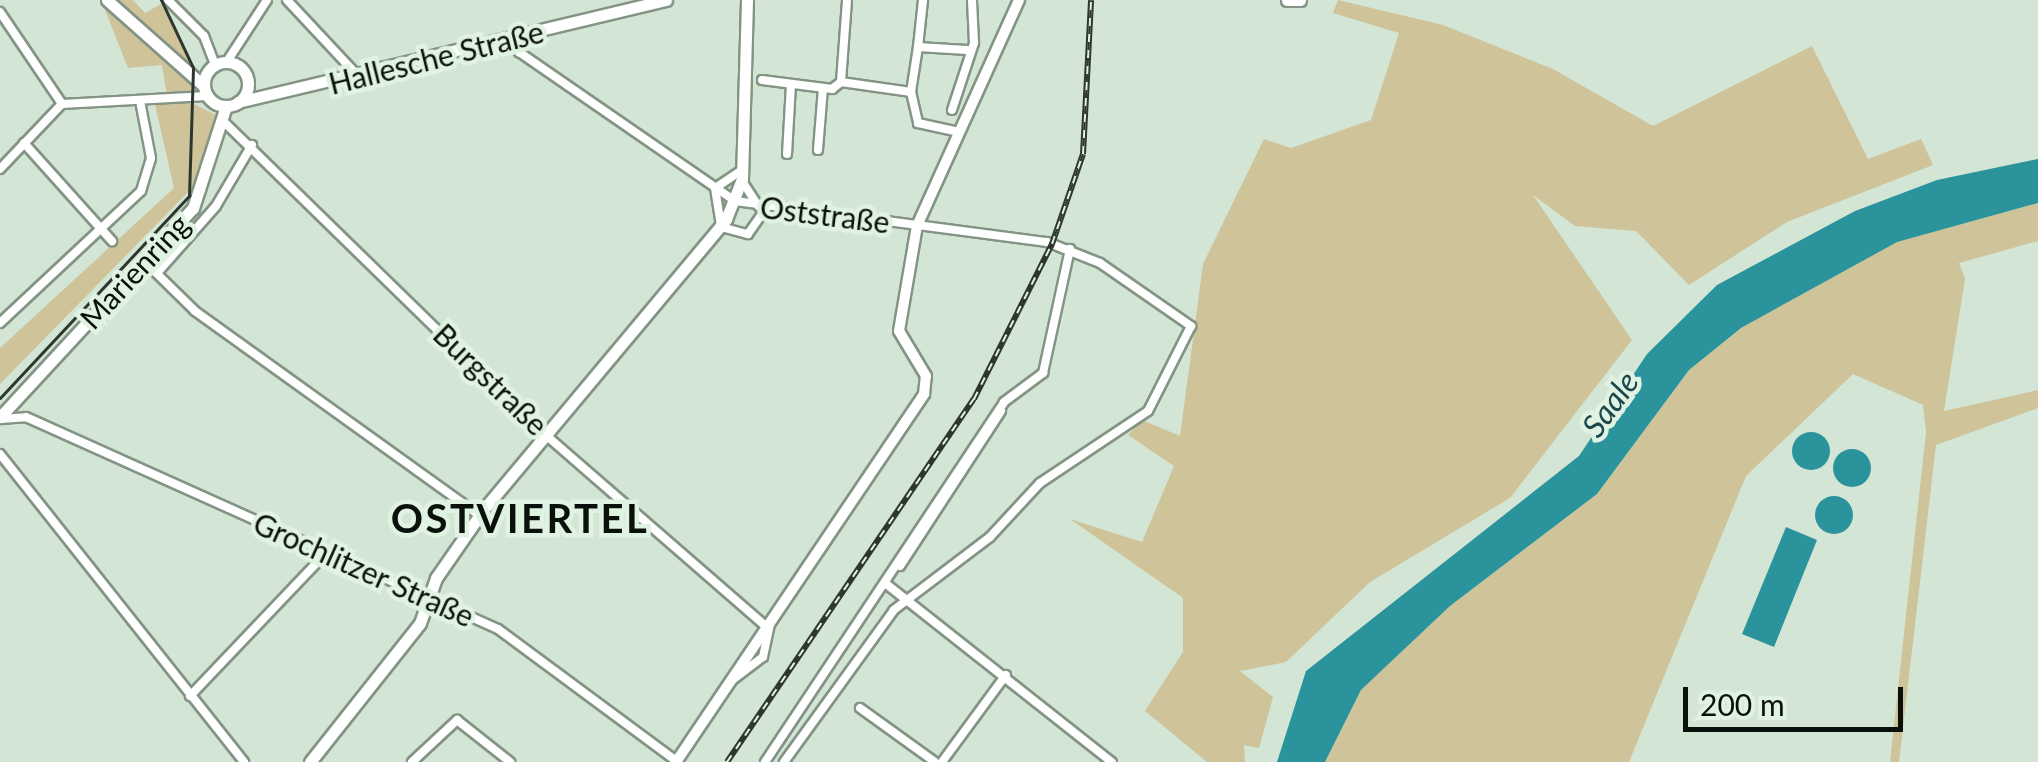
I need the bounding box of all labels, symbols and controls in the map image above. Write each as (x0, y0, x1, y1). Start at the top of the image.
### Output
street label: Hallesche Straße (325, 13, 547, 101)
street label: Oststraße (758, 188, 892, 240)
street label: Marienring (72, 206, 196, 336)
street label: Burgstraße (427, 316, 555, 442)
water label: Saale (1573, 364, 1647, 444)
district label: OSTVIERTEL (391, 494, 649, 542)
street label: Grochlitzer Straße (248, 504, 480, 634)
scale bar (1688, 667, 1908, 729)
text: 200 m (1700, 686, 1785, 722)

